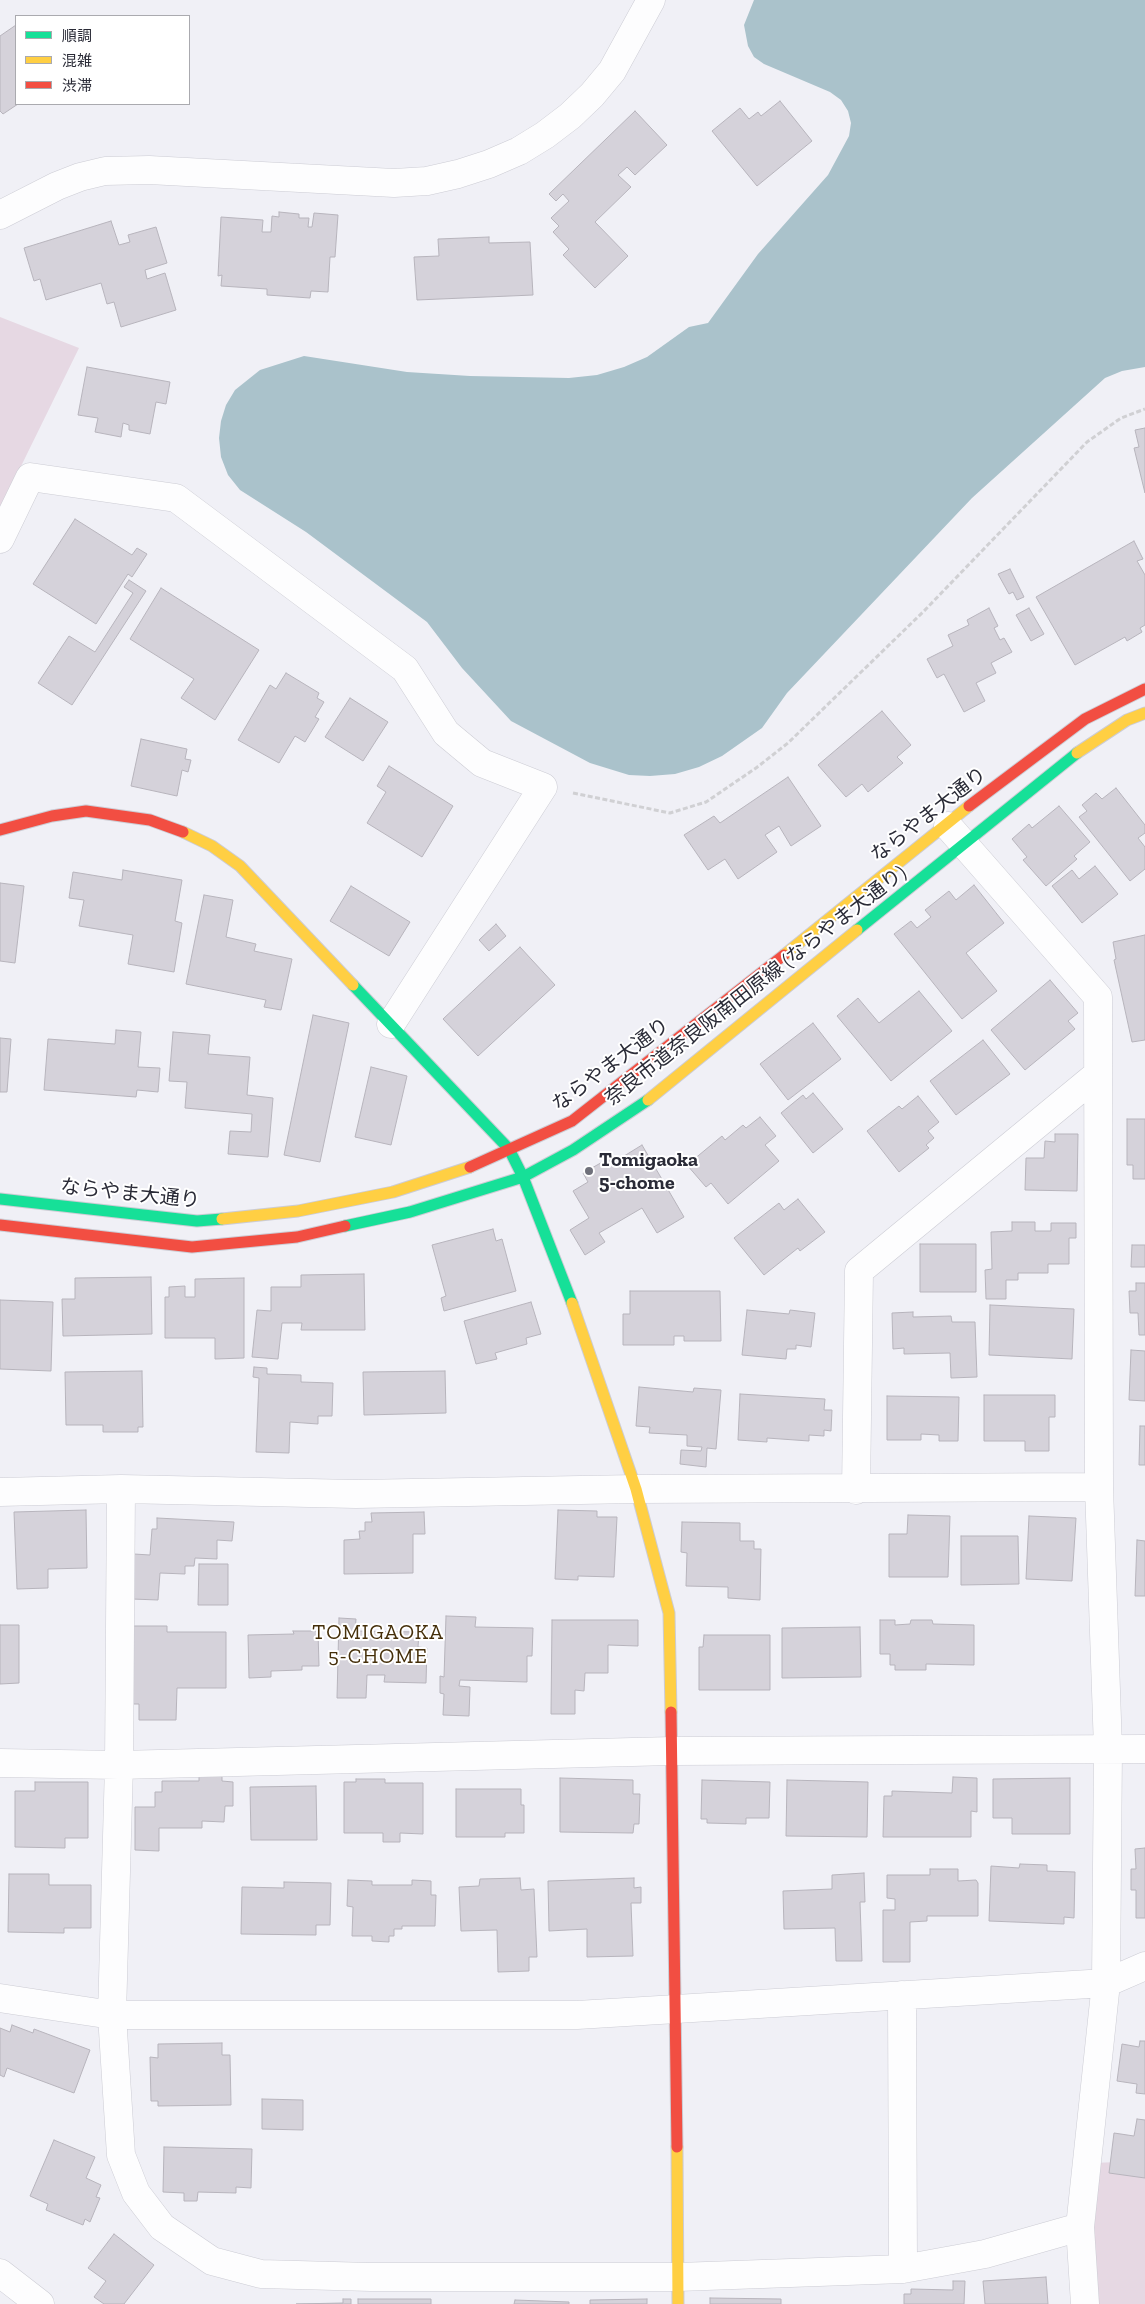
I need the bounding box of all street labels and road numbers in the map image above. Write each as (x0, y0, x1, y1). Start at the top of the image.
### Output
street label: ならやま大通り (866, 762, 992, 868)
street label: 奈良市道奈良阪南田原線 (ならやま大通り) (601, 861, 911, 1111)
street label: ならやま大通り (548, 1013, 674, 1117)
street label: ならやま大通り (59, 1175, 201, 1213)

